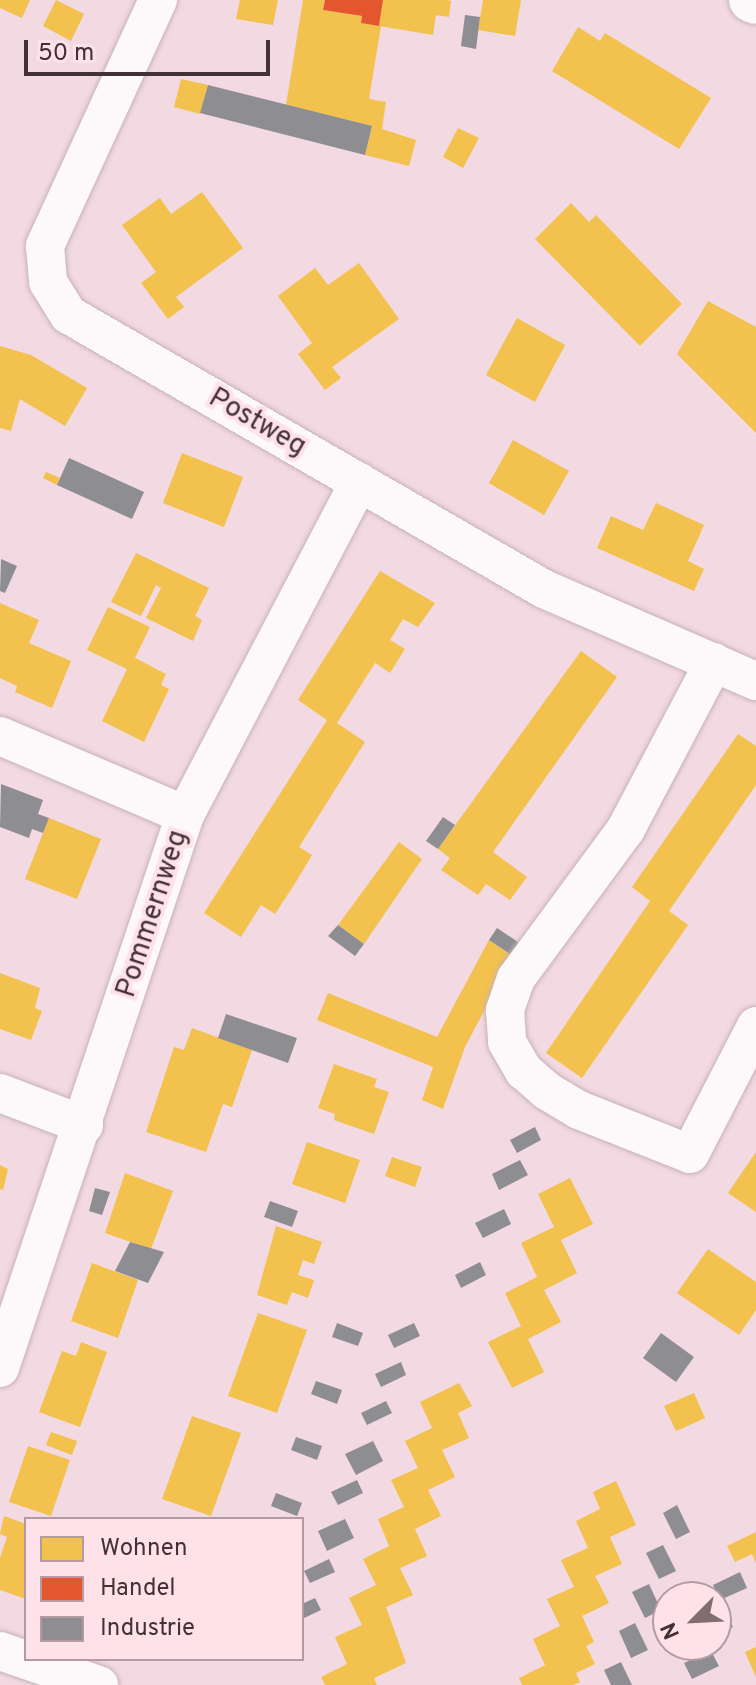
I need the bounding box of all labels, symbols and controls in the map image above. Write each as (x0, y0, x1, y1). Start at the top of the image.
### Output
scale bar (28, 24, 274, 74)
text: 50 m (38, 39, 94, 69)
street label: Postweg (202, 382, 312, 464)
street label: Pommernweg (110, 826, 196, 1002)
legend (24, 1517, 304, 1661)
text: Wohnen (100, 1534, 187, 1564)
text: Handel (100, 1574, 176, 1604)
north arrow (652, 1581, 732, 1661)
text: Industrie (100, 1614, 195, 1644)
text: N (656, 1617, 687, 1643)

